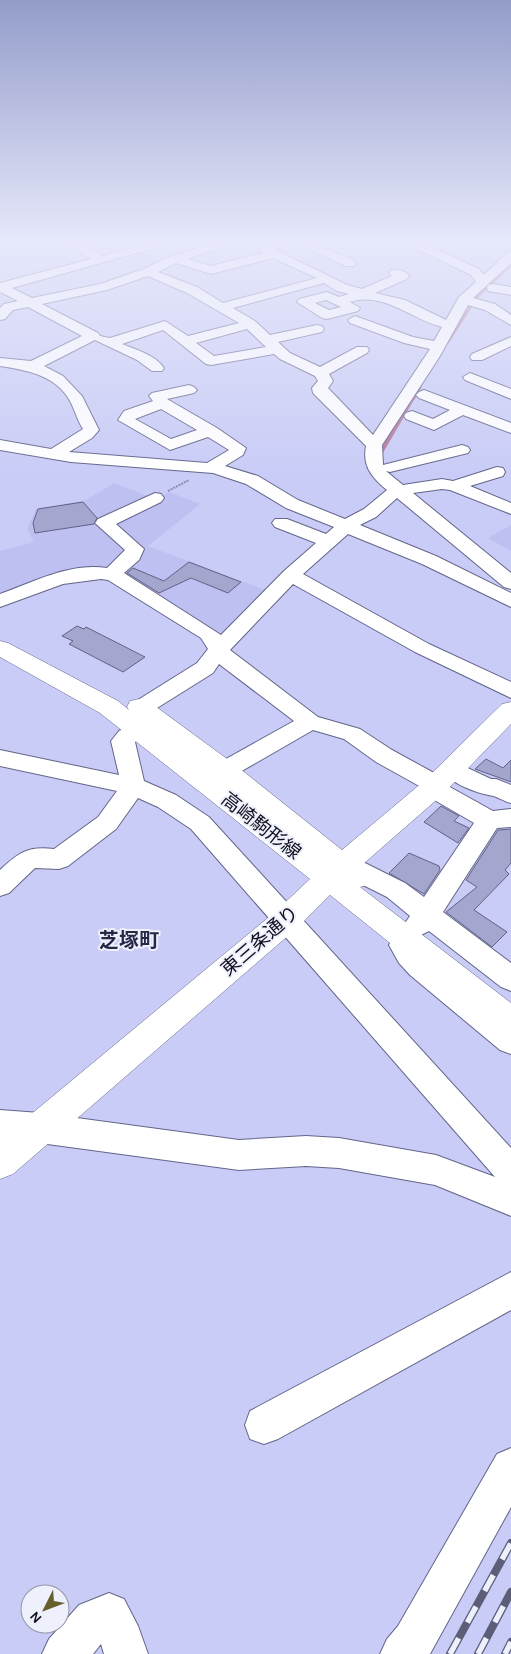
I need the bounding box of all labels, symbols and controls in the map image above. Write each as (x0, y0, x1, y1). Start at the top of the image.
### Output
street label: 高崎駒形線 (217, 788, 305, 864)
street label: 東三条通り (217, 902, 303, 980)
district label: 芝塚町 (99, 929, 159, 952)
north arrow (20, 1584, 70, 1634)
text: N (26, 1608, 45, 1627)

